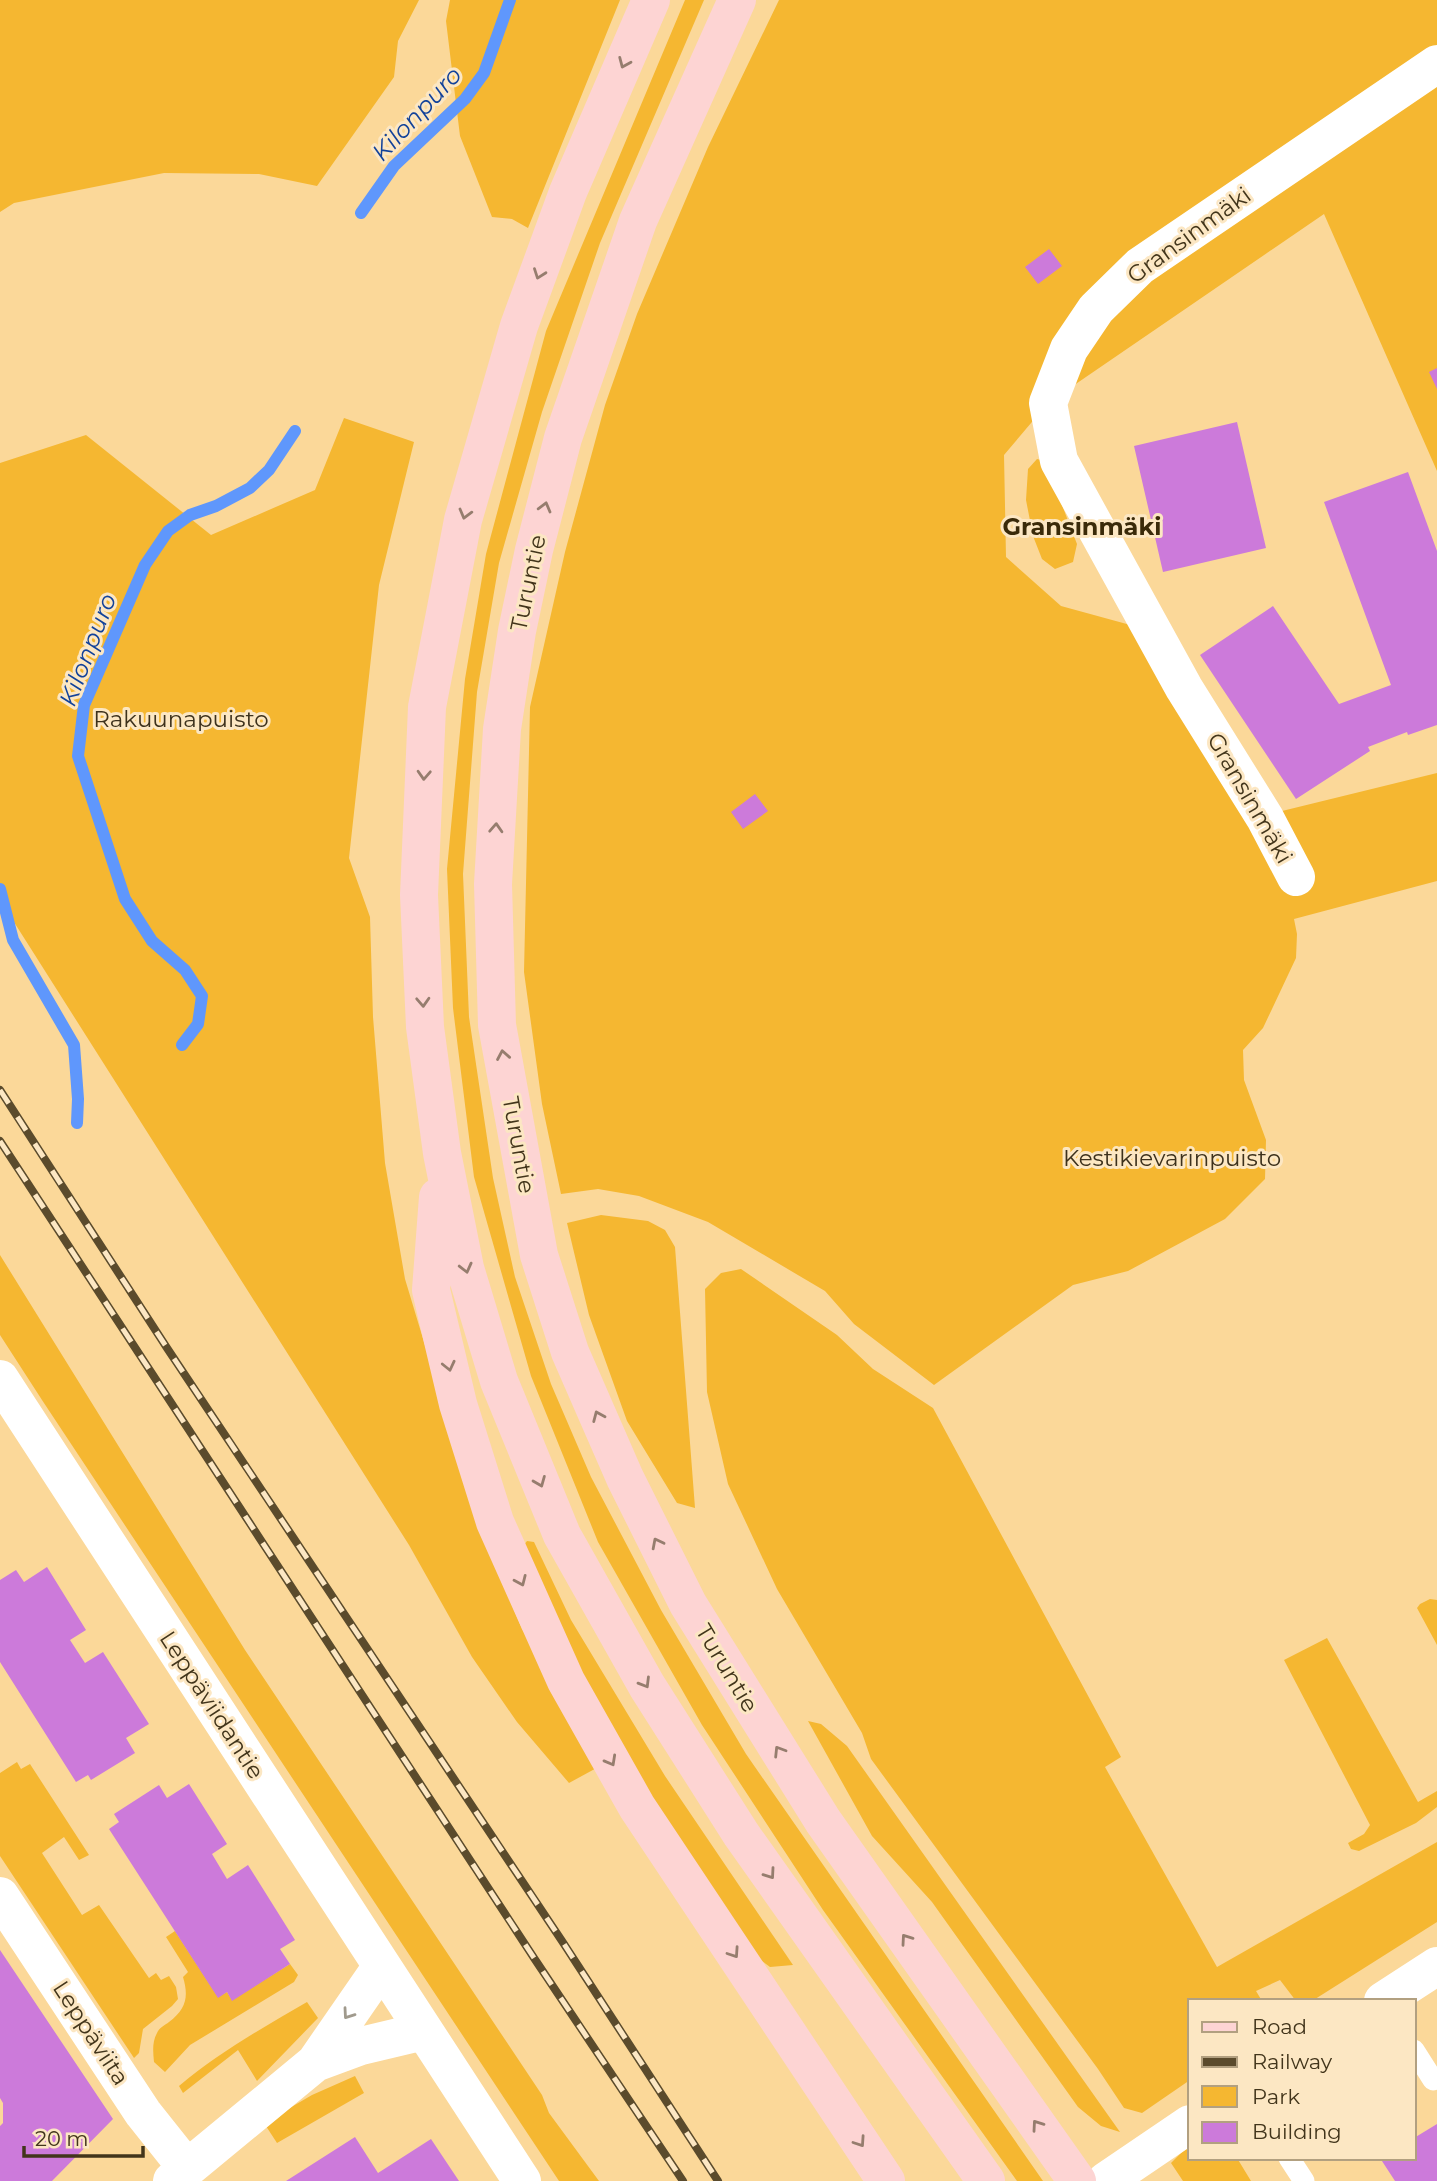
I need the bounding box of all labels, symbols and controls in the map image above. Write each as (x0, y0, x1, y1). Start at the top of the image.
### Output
one-way arrow (618, 56, 632, 68)
water label: Kilonpuro (366, 61, 467, 167)
street label: Gransinmäki (1122, 181, 1256, 289)
one-way arrow (533, 267, 547, 279)
one-way arrow (537, 501, 551, 513)
one-way arrow (459, 508, 473, 520)
district label: Gransinmäki (1003, 512, 1161, 541)
street label: Turuntie (504, 532, 552, 634)
water label: Kilonpuro (53, 590, 122, 710)
park label: Rakuunapuisto (93, 705, 269, 733)
street label: Gransinmäki (1201, 728, 1299, 868)
one-way arrow (416, 770, 431, 781)
one-way arrow (488, 823, 503, 834)
one-way arrow (416, 997, 431, 1008)
one-way arrow (496, 1049, 511, 1061)
street label: Turuntie (497, 1094, 541, 1196)
park label: Kestikievarinpuisto (1063, 1144, 1281, 1172)
one-way arrow (458, 1261, 472, 1273)
one-way arrow (441, 1359, 455, 1371)
one-way arrow (592, 1411, 606, 1423)
one-way arrow (532, 1475, 546, 1487)
one-way arrow (652, 1538, 666, 1550)
one-way arrow (513, 1573, 527, 1586)
street label: Turuntie (690, 1619, 764, 1717)
street label: Leppäviidantie (154, 1626, 270, 1784)
one-way arrow (637, 1676, 650, 1689)
one-way arrow (774, 1746, 787, 1759)
one-way arrow (603, 1754, 616, 1767)
one-way arrow (761, 1866, 774, 1879)
one-way arrow (901, 1934, 914, 1947)
one-way arrow (726, 1945, 738, 1958)
street label: Leppäviita (47, 1976, 135, 2090)
legend (1188, 1999, 1416, 2160)
one-way arrow (344, 2006, 356, 2019)
text: Road (1252, 2014, 1307, 2039)
text: Railway (1252, 2049, 1333, 2074)
text: Park (1252, 2084, 1300, 2109)
scale bar (24, 2114, 144, 2158)
text: Building (1252, 2119, 1342, 2144)
one-way arrow (1033, 2120, 1046, 2133)
text: 20 m (35, 2126, 89, 2151)
one-way arrow (852, 2134, 864, 2147)

